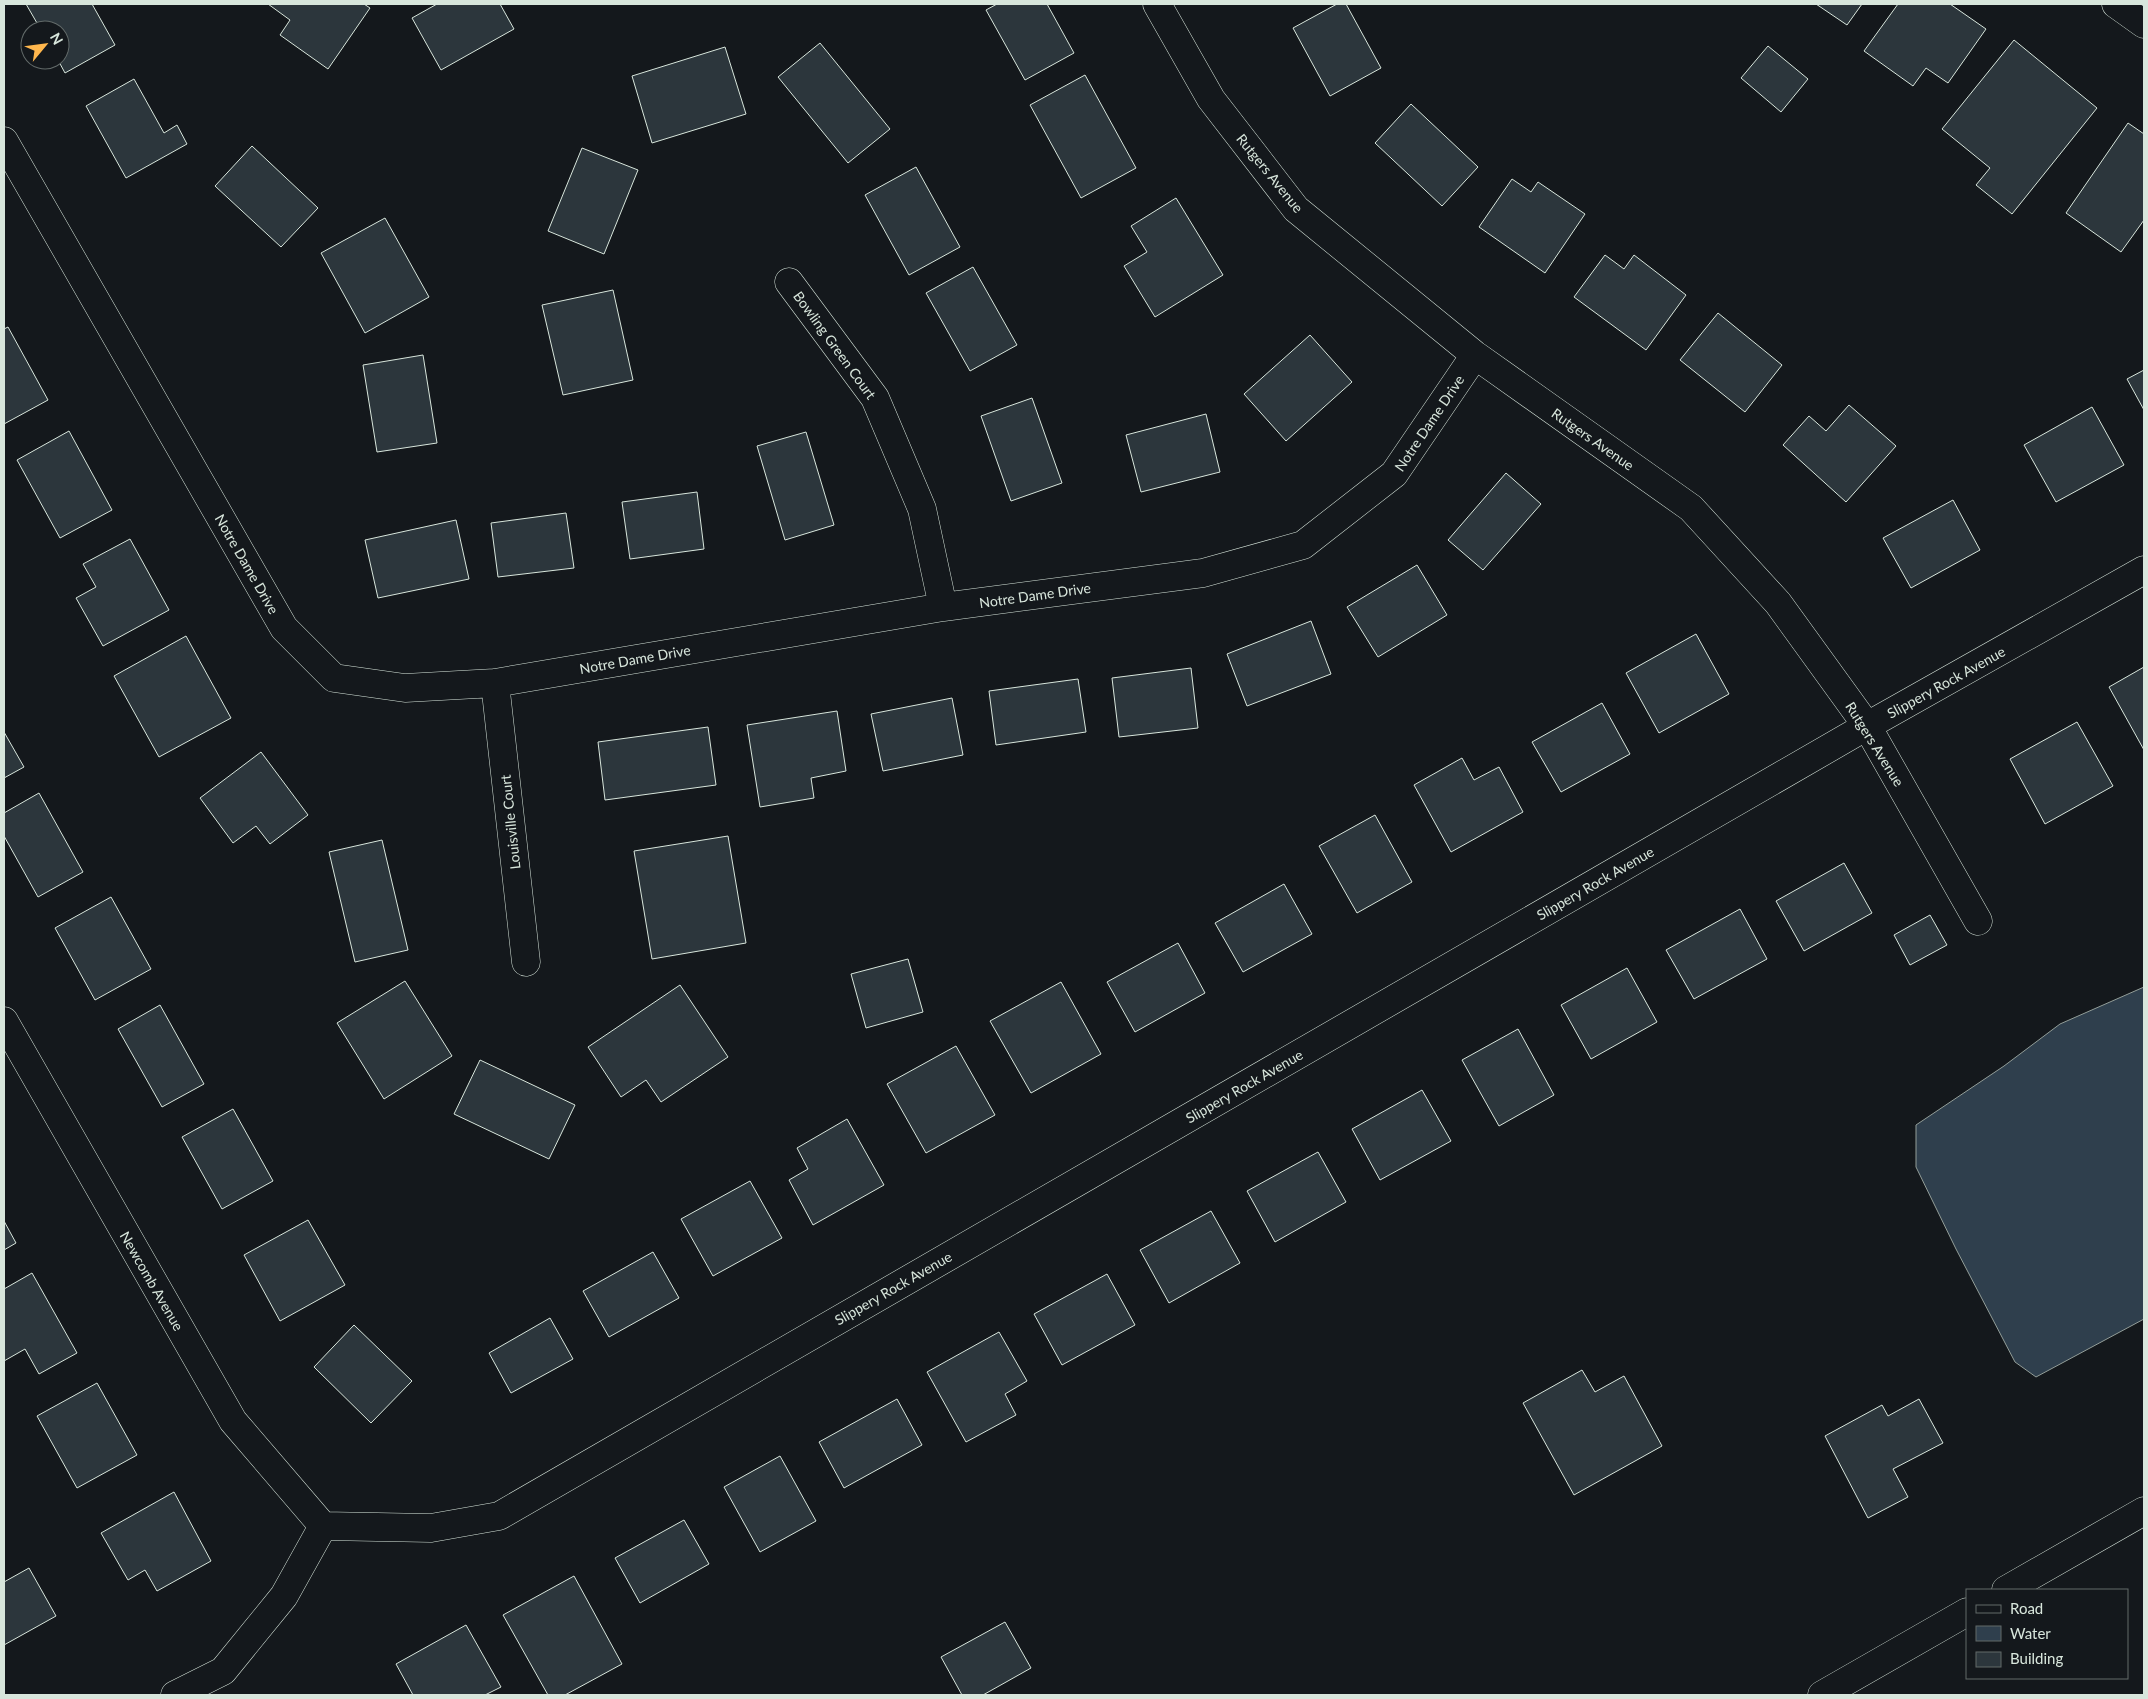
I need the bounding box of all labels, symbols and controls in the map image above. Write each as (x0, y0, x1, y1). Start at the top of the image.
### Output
north arrow (20, 20, 70, 70)
text: N (47, 30, 67, 47)
street label: Rutgers Avenue (1233, 130, 1307, 216)
street label: Bowling Green Court (790, 288, 880, 402)
street label: Notre Dame Drive (1391, 372, 1467, 474)
street label: Rutgers Avenue (1549, 404, 1637, 474)
street label: Notre Dame Drive (212, 511, 282, 617)
street label: Notre Dame Drive (978, 579, 1092, 611)
street label: Notre Dame Drive (578, 641, 692, 677)
street label: Slippery Rock Avenue (1884, 642, 2008, 722)
street label: Rutgers Avenue (1842, 699, 1908, 789)
street label: Louisville Court (497, 774, 523, 870)
street label: Slippery Rock Avenue (1533, 843, 1657, 923)
street label: Slippery Rock Avenue (1182, 1046, 1306, 1126)
street label: Newcomb Avenue (117, 1228, 187, 1334)
street label: Slippery Rock Avenue (831, 1248, 955, 1328)
legend (1966, 1589, 2128, 1679)
text: Road (2010, 1599, 2043, 1617)
text: Water (2010, 1624, 2051, 1642)
text: Building (2010, 1649, 2063, 1667)

